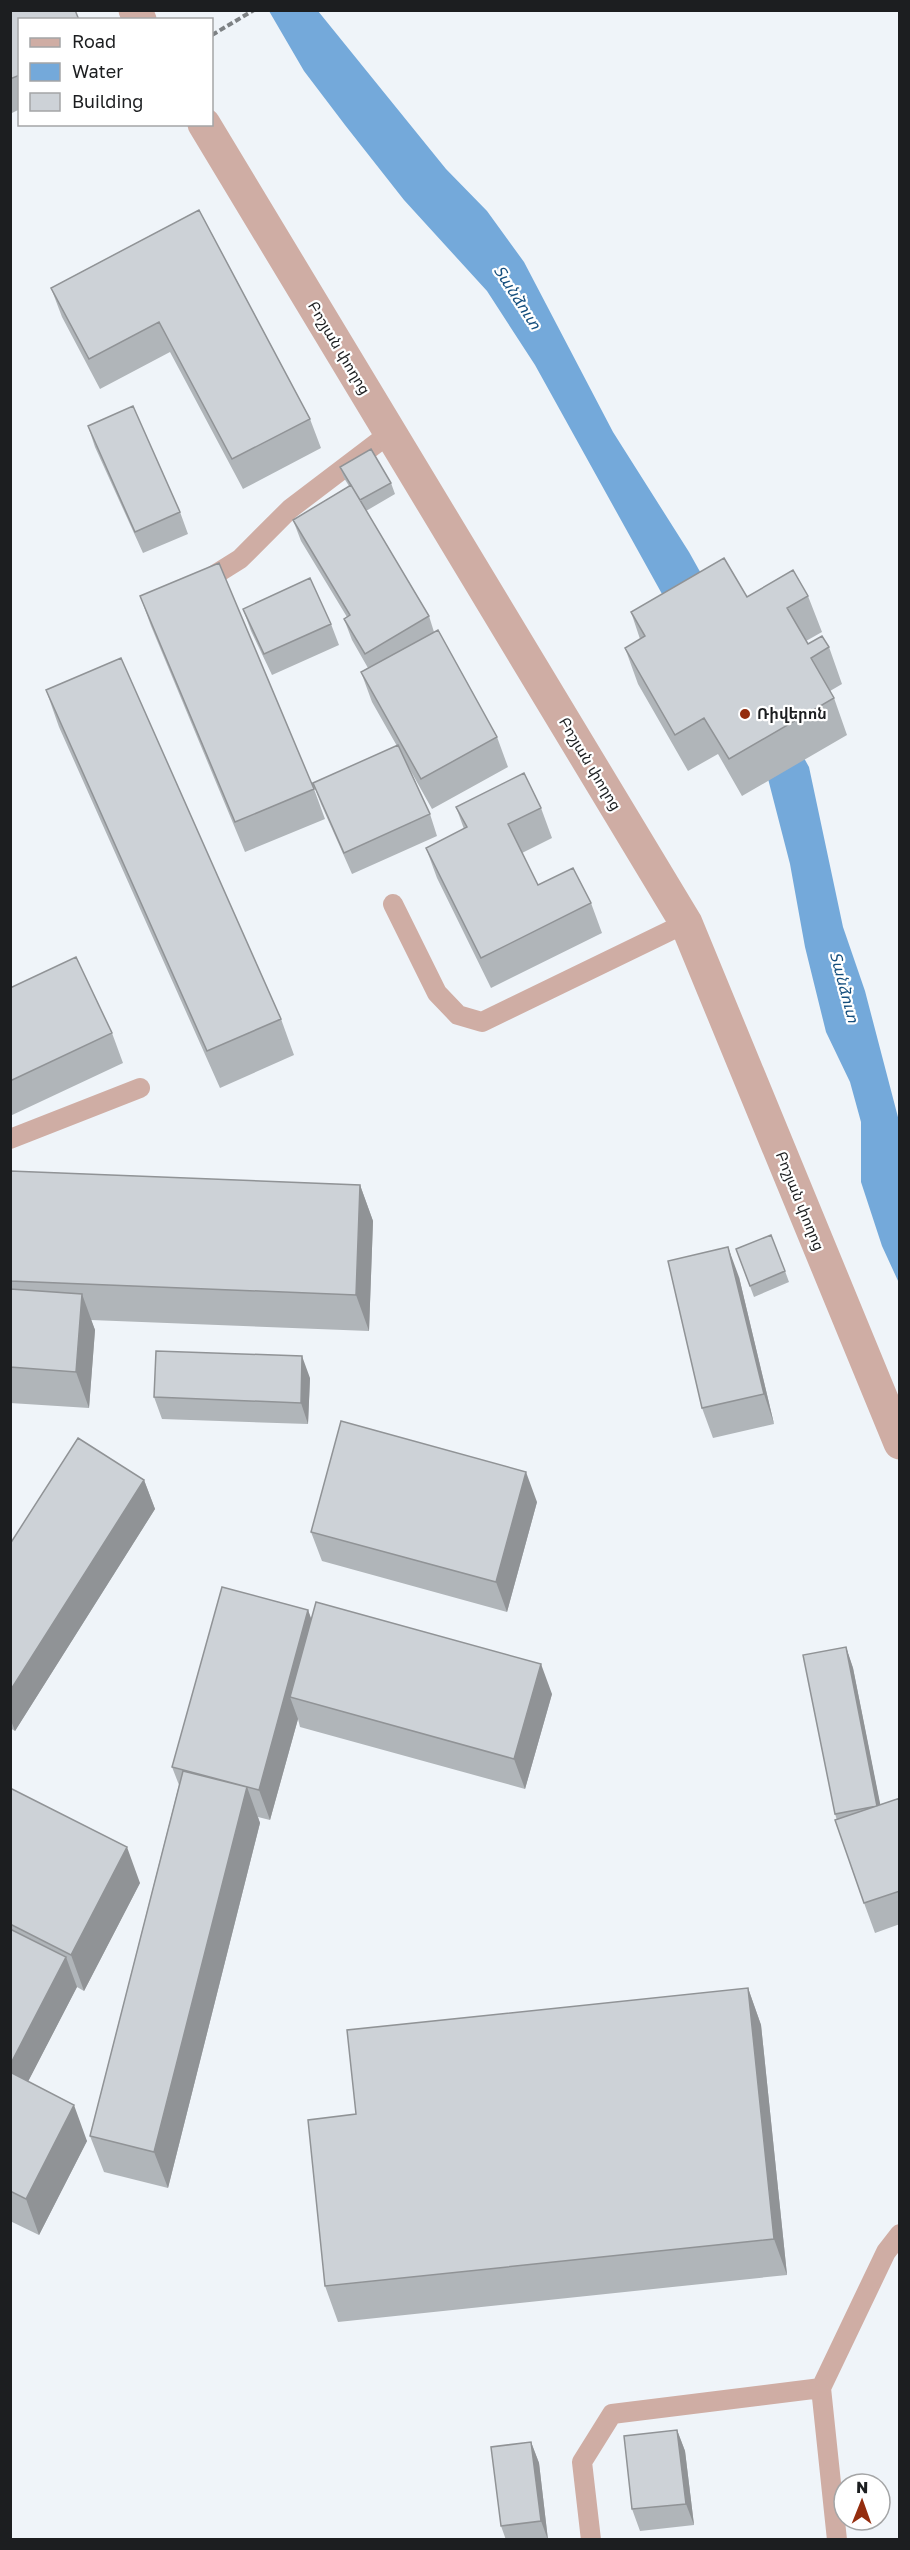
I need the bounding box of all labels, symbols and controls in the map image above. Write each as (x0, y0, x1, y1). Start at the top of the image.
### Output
legend (18, 18, 213, 126)
text: Road (72, 30, 116, 52)
text: Water (72, 60, 123, 82)
text: Building (72, 90, 143, 112)
water label: Տանձուտ (490, 261, 547, 334)
street label: Բոշյան փողոց (304, 298, 375, 398)
place label: Ռիվերոն (757, 704, 827, 723)
marker: Ռիվերոն (738, 707, 752, 721)
street label: Բոշյան փողոց (555, 714, 626, 814)
water label: Տանձուտ (826, 949, 864, 1026)
street label: Բոշյան փողոց (772, 1148, 829, 1253)
north arrow (832, 2472, 892, 2532)
text: N (856, 2477, 869, 2497)

